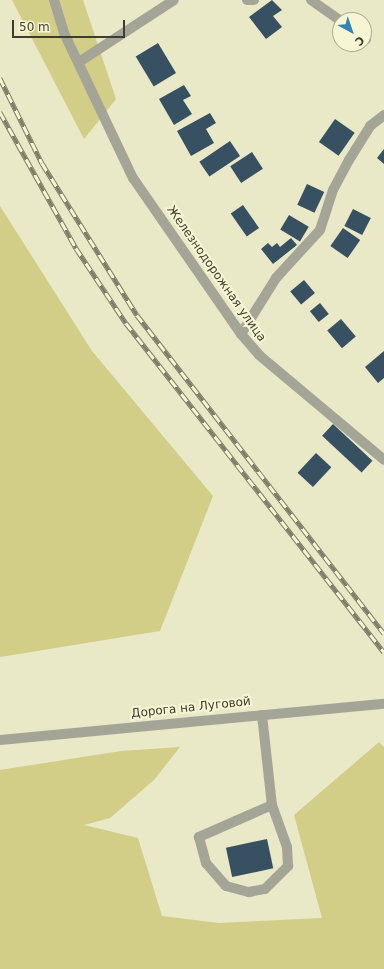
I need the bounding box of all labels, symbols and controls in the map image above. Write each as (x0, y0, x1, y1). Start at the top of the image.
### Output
scale bar (14, 12, 127, 38)
north arrow (332, 12, 372, 52)
text: 50 m (19, 20, 50, 34)
text: С (352, 33, 367, 48)
street label: Железнодорожная улица (163, 203, 269, 345)
street label: Дорога на Луговой (131, 695, 251, 721)

